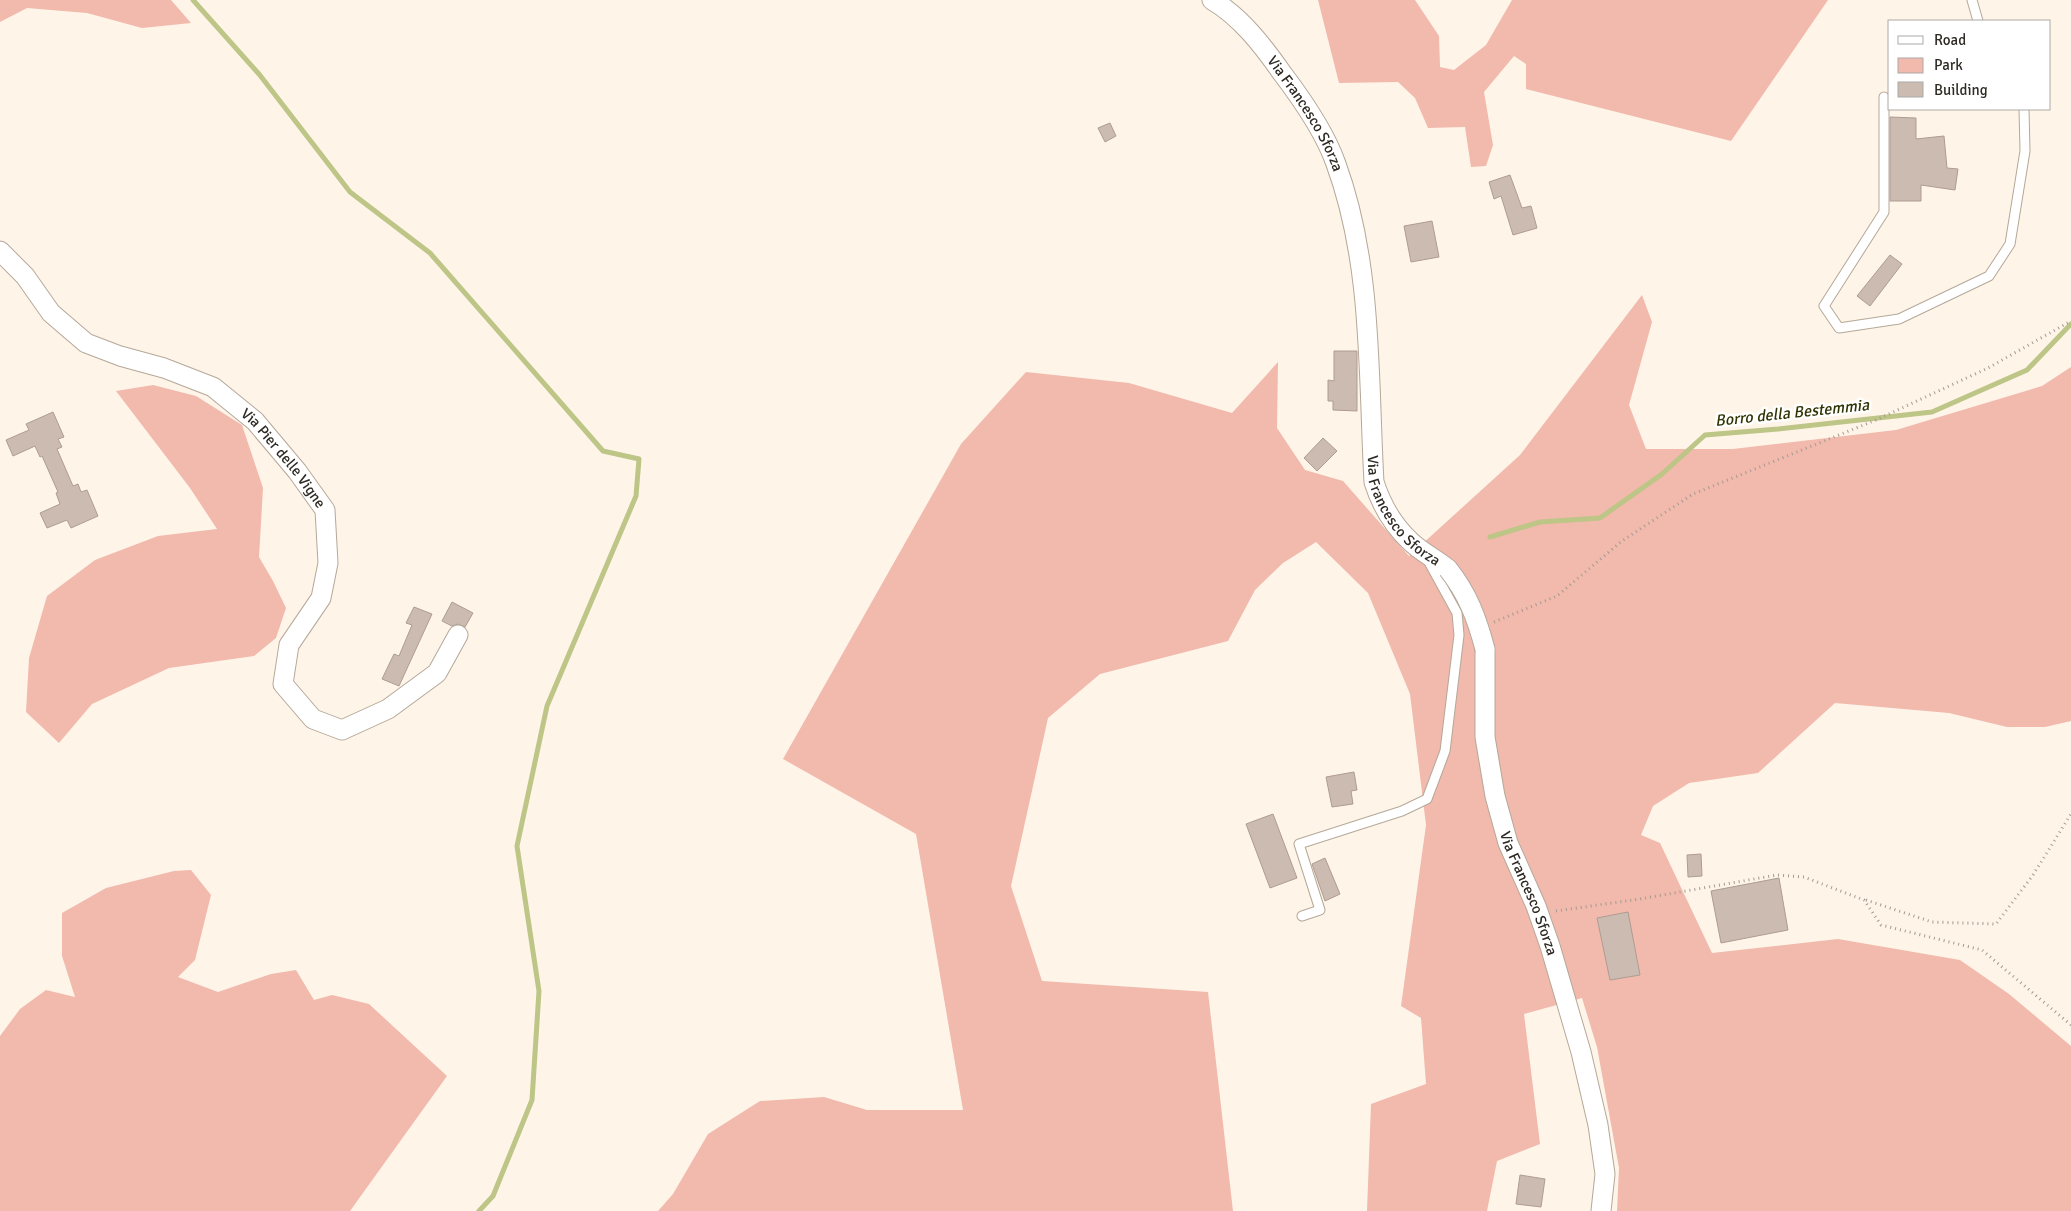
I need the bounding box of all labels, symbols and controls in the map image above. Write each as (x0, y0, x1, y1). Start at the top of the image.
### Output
legend (1888, 20, 2051, 110)
text: Road (1934, 31, 1966, 49)
street label: Via Francesco Sforza (1264, 52, 1347, 174)
text: Park (1934, 56, 1963, 74)
text: Building (1934, 81, 1988, 99)
water label: Borro della Bestemmia (1714, 395, 1871, 431)
street label: Via Pier delle Vigne (238, 404, 330, 511)
street label: Via Francesco Sforza (1364, 455, 1444, 570)
street label: Via Francesco Sforza (1496, 829, 1561, 957)

